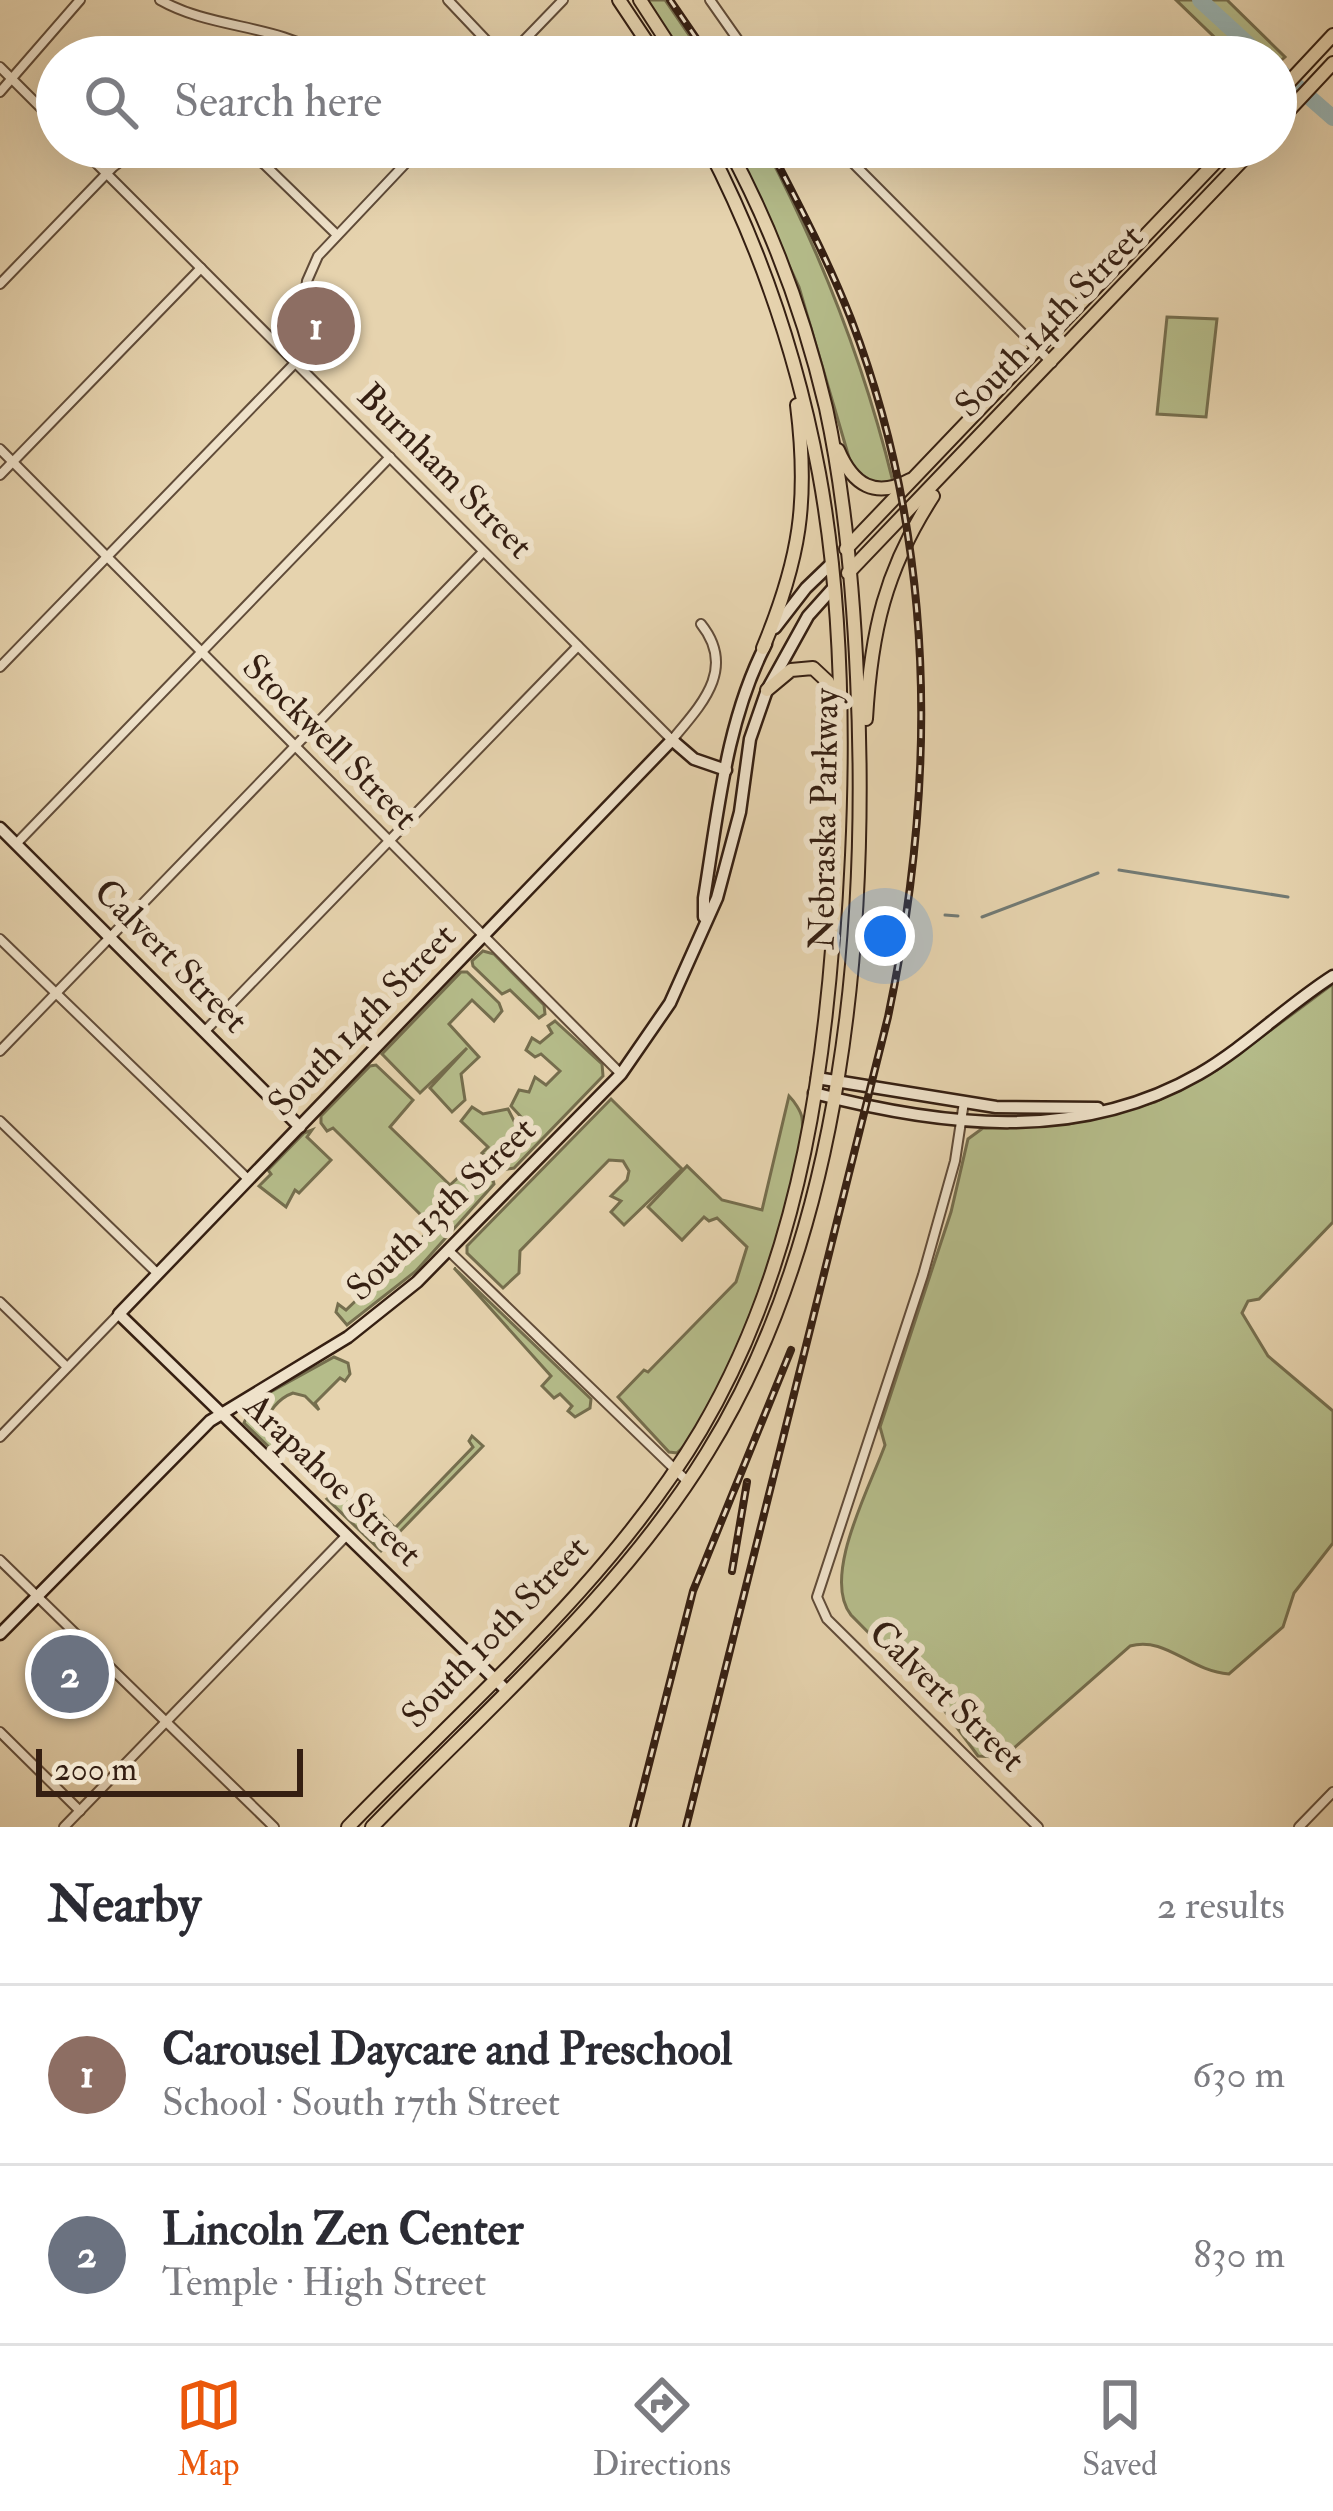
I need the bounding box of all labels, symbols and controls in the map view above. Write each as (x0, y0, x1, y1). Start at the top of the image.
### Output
search box (36, 36, 1297, 168)
icon: search (78, 69, 144, 135)
text: Search here (174, 74, 382, 130)
street label: South 14th Street (946, 215, 1152, 427)
pin: 1 (277, 281, 355, 371)
street label: Burnham Street (348, 374, 542, 568)
street label: Stockwell Street (233, 645, 427, 839)
street label: Nebraska Parkway (799, 687, 849, 950)
street label: Calvert Street (84, 869, 258, 1043)
your location (855, 906, 915, 966)
street label: South 14th Street (259, 914, 465, 1126)
street label: South 13th Street (337, 1108, 545, 1310)
street label: Arapahoe Street (234, 1383, 431, 1576)
street label: South 10th Street (392, 1526, 598, 1738)
street label: Calvert Street (860, 1610, 1034, 1782)
pin: 2 (31, 1629, 109, 1719)
scale bar (36, 1743, 303, 1796)
text: 200 m (54, 1749, 137, 1790)
text: Nearby (48, 1873, 201, 1937)
text: 2 results (1157, 1881, 1285, 1930)
text: Carousel Daycare and Preschool (162, 2022, 732, 2078)
text: 1 (80, 2050, 94, 2099)
text: 630 m (1192, 2050, 1285, 2099)
text: School · South 17th Street (162, 2078, 560, 2127)
text: Lincoln Zen Center (162, 2202, 523, 2258)
text: 2 (77, 2230, 97, 2279)
text: 830 m (1193, 2230, 1285, 2279)
text: Temple · High Street (162, 2258, 486, 2307)
tab: Map (176, 2372, 242, 2485)
tab: Directions (593, 2372, 731, 2485)
tab: Saved (1082, 2372, 1157, 2485)

